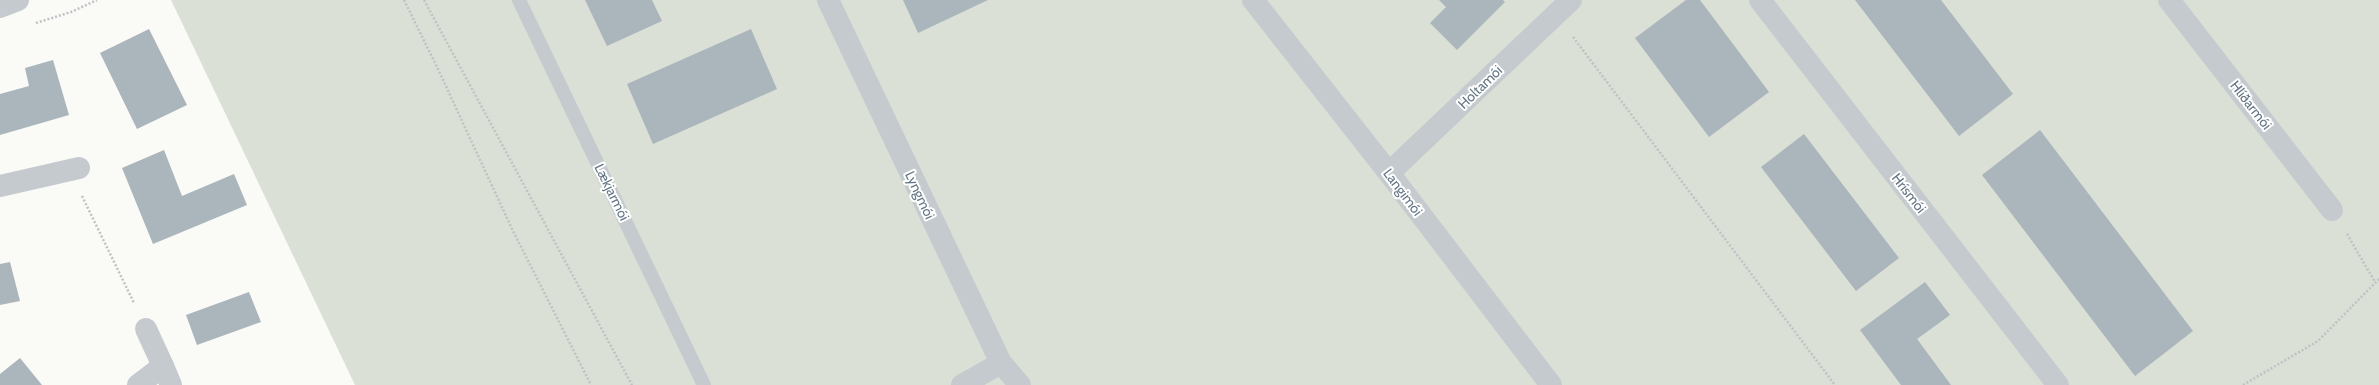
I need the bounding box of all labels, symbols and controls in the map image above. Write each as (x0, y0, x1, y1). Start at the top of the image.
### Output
street label: Holtamói (1454, 61, 1506, 113)
street label: Hlíðarmói (2226, 77, 2276, 133)
street label: Lækjarmói (590, 161, 634, 224)
street label: Langimói (1379, 165, 1427, 219)
street label: Lyngmói (901, 168, 939, 222)
street label: Hrísmói (1888, 169, 1930, 217)

